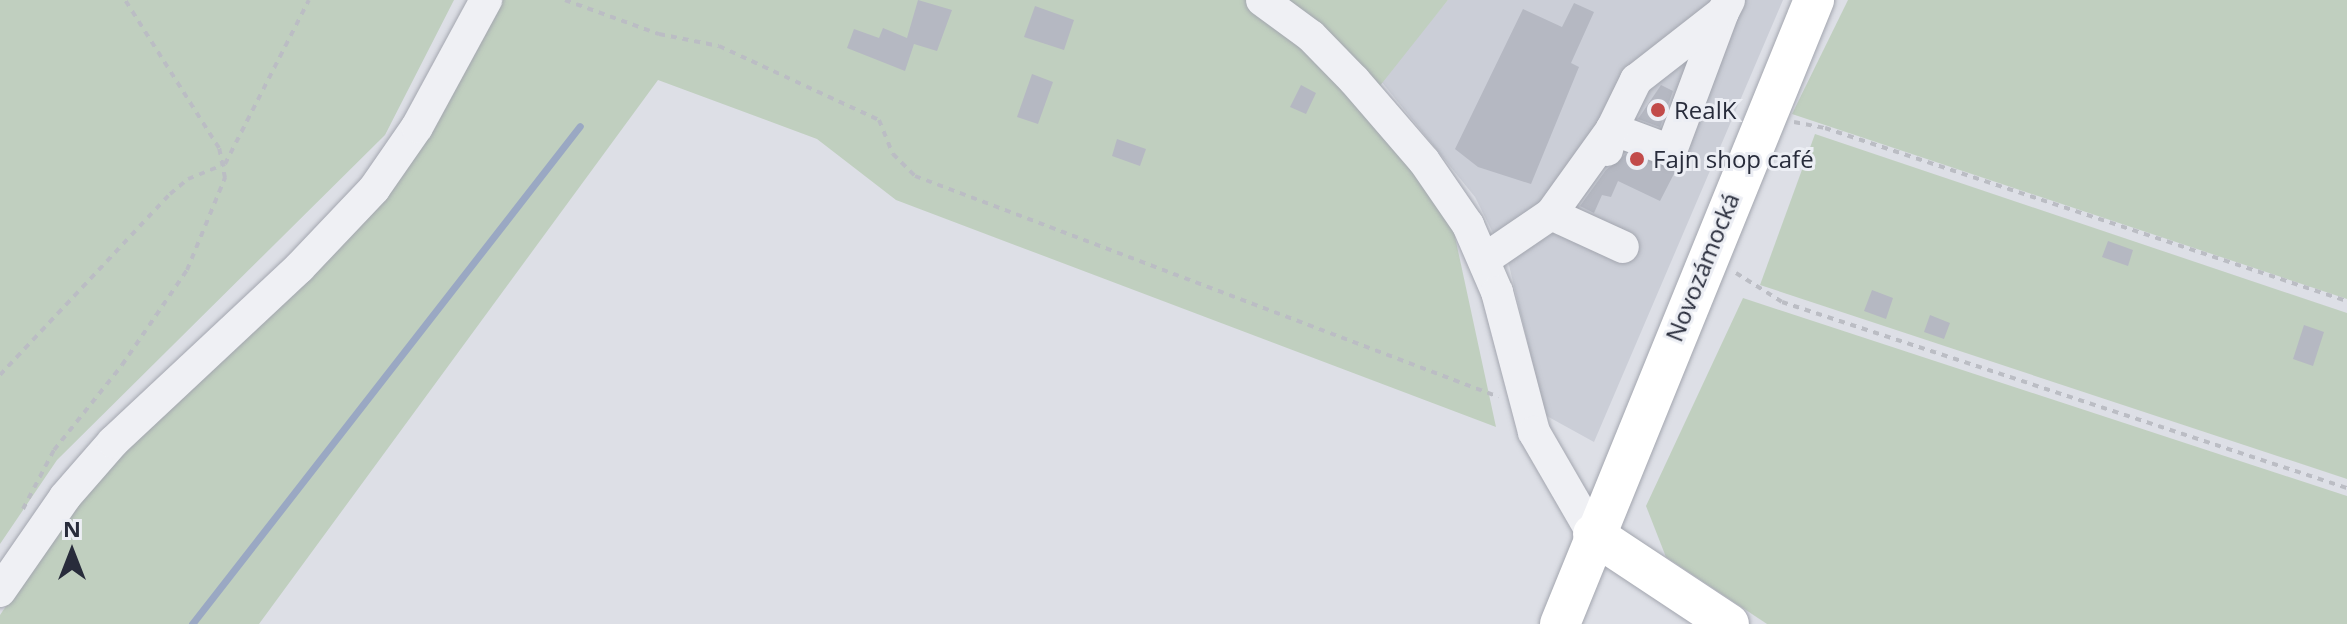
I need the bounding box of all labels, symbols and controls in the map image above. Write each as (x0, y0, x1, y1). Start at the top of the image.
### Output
place label: RealK (1674, 96, 1736, 124)
marker: RealK (1649, 101, 1667, 119)
place label: Fajn shop café (1653, 145, 1814, 173)
marker: Fajn shop café (1628, 150, 1646, 168)
street label: Novozámocká (1659, 189, 1745, 345)
north arrow (32, 512, 112, 592)
text: N (63, 513, 81, 543)

